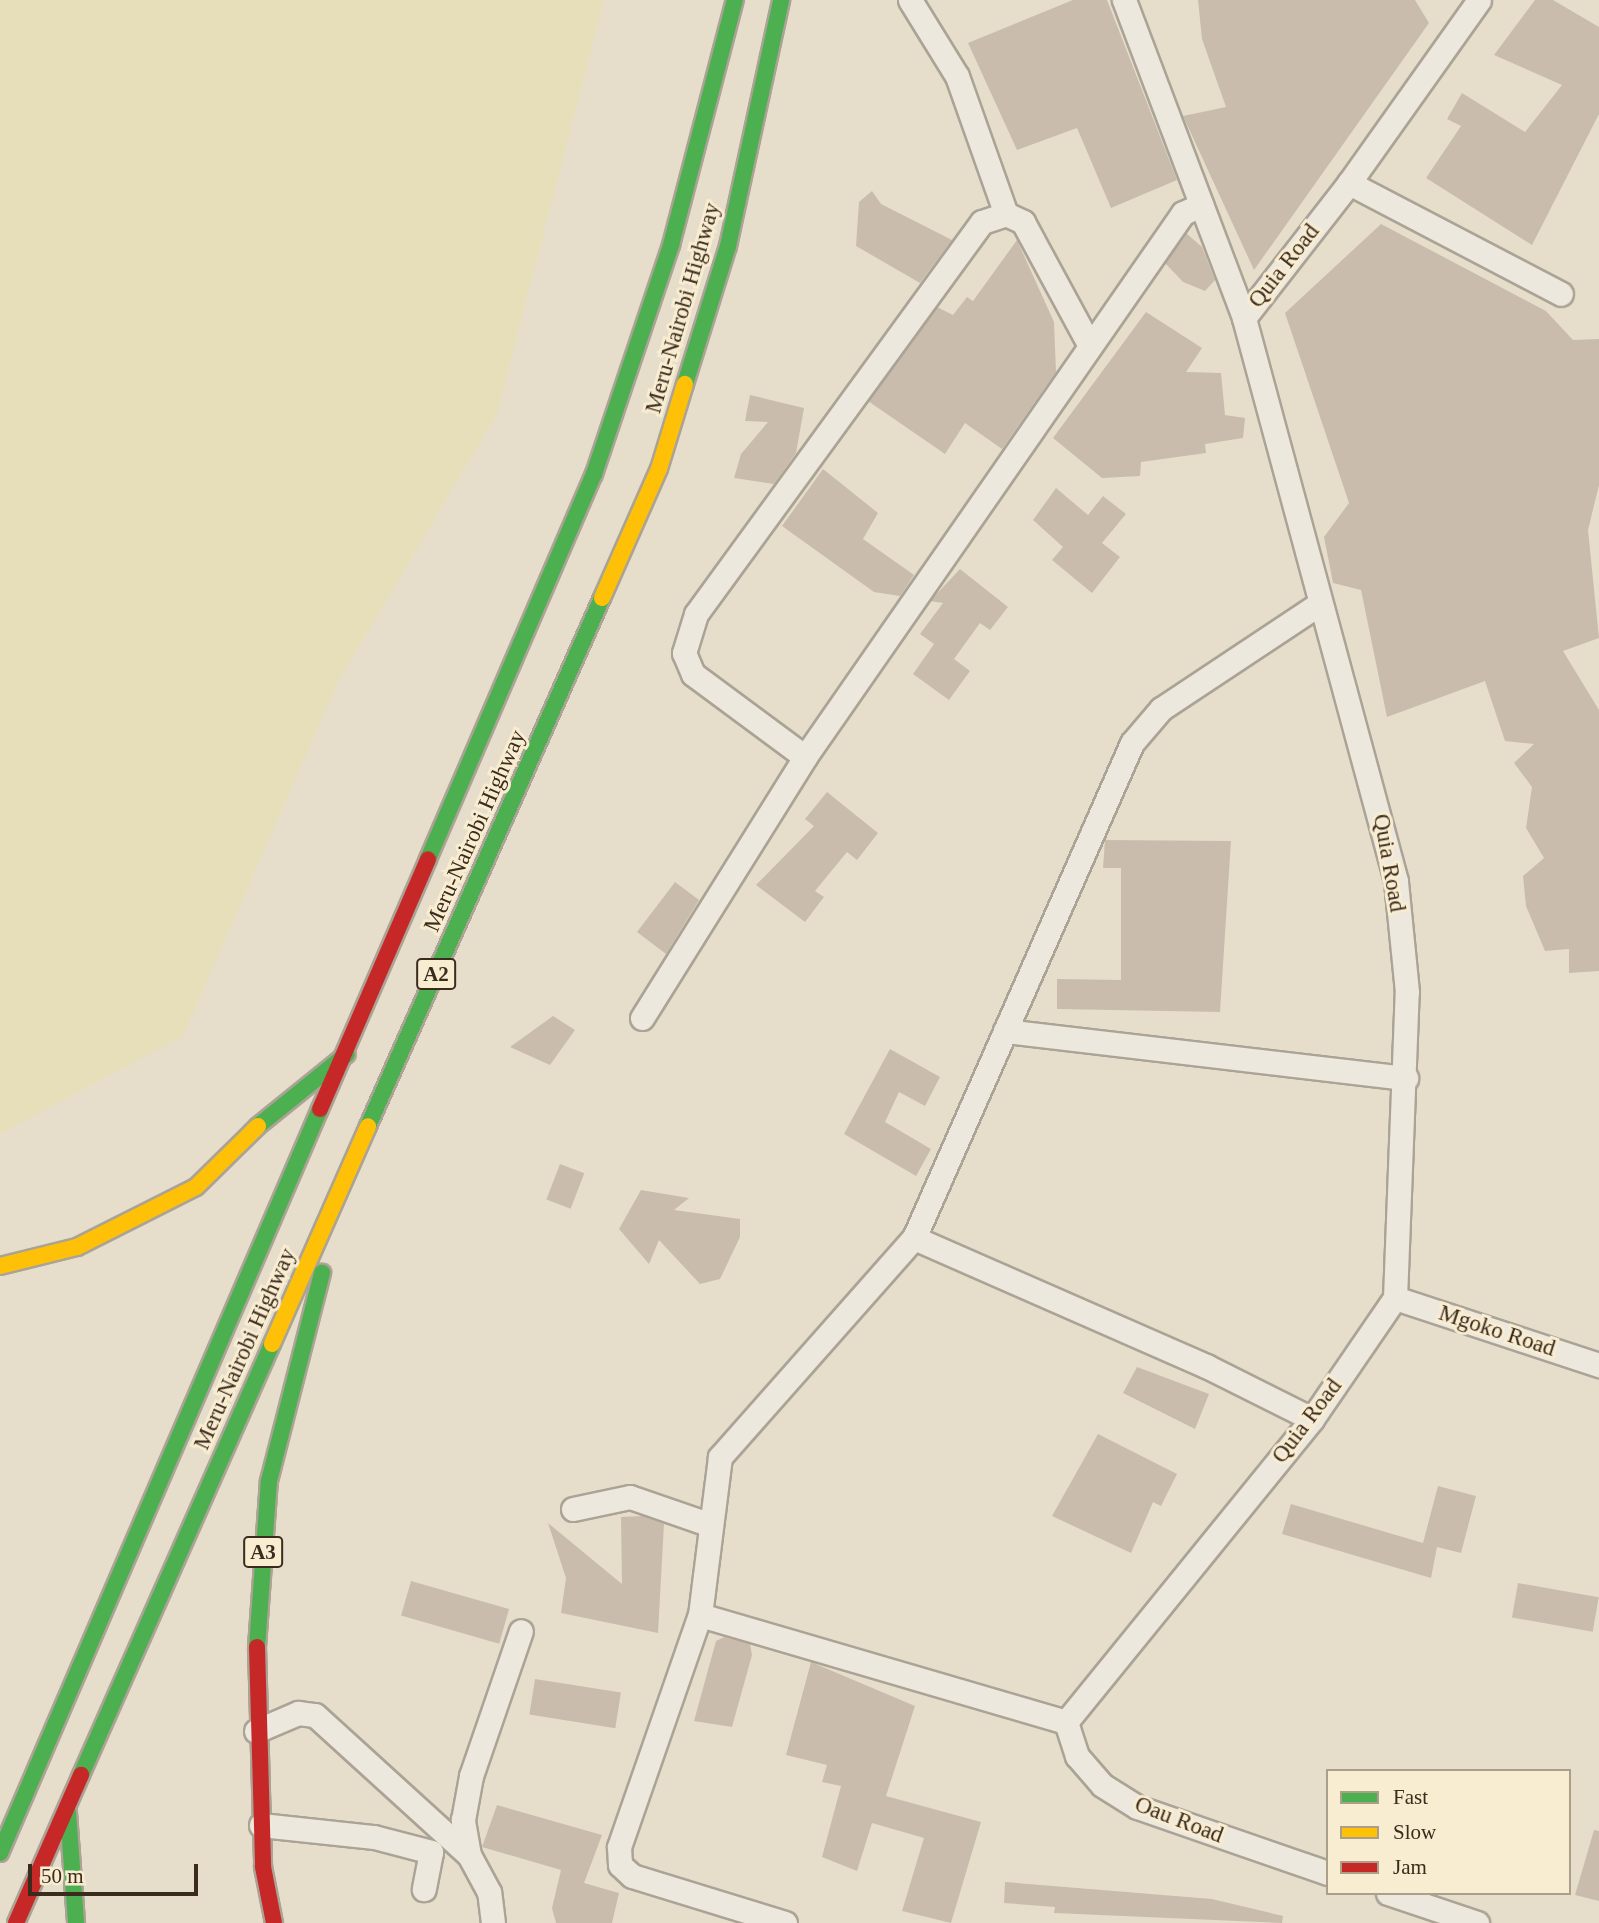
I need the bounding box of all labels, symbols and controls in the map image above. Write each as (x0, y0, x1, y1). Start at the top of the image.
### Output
street label: Meru-Nairobi Highway (640, 200, 726, 416)
street label: Quia Road (1243, 218, 1325, 314)
street label: Meru-Nairobi Highway (418, 726, 532, 936)
street label: Quia Road (1367, 812, 1411, 914)
road number: A2 (415, 956, 457, 992)
street label: Meru-Nairobi Highway (188, 1244, 302, 1454)
street label: Mgoko Road (1435, 1299, 1559, 1363)
street label: Quia Road (1266, 1373, 1348, 1469)
road number: A3 (242, 1534, 284, 1570)
legend (1326, 1769, 1571, 1895)
text: Fast (1393, 1785, 1428, 1809)
street label: Oau Road (1131, 1791, 1227, 1849)
text: Slow (1393, 1820, 1436, 1844)
scale bar (32, 1850, 201, 1894)
text: Jam (1393, 1855, 1427, 1879)
text: 50 m (41, 1864, 84, 1888)

